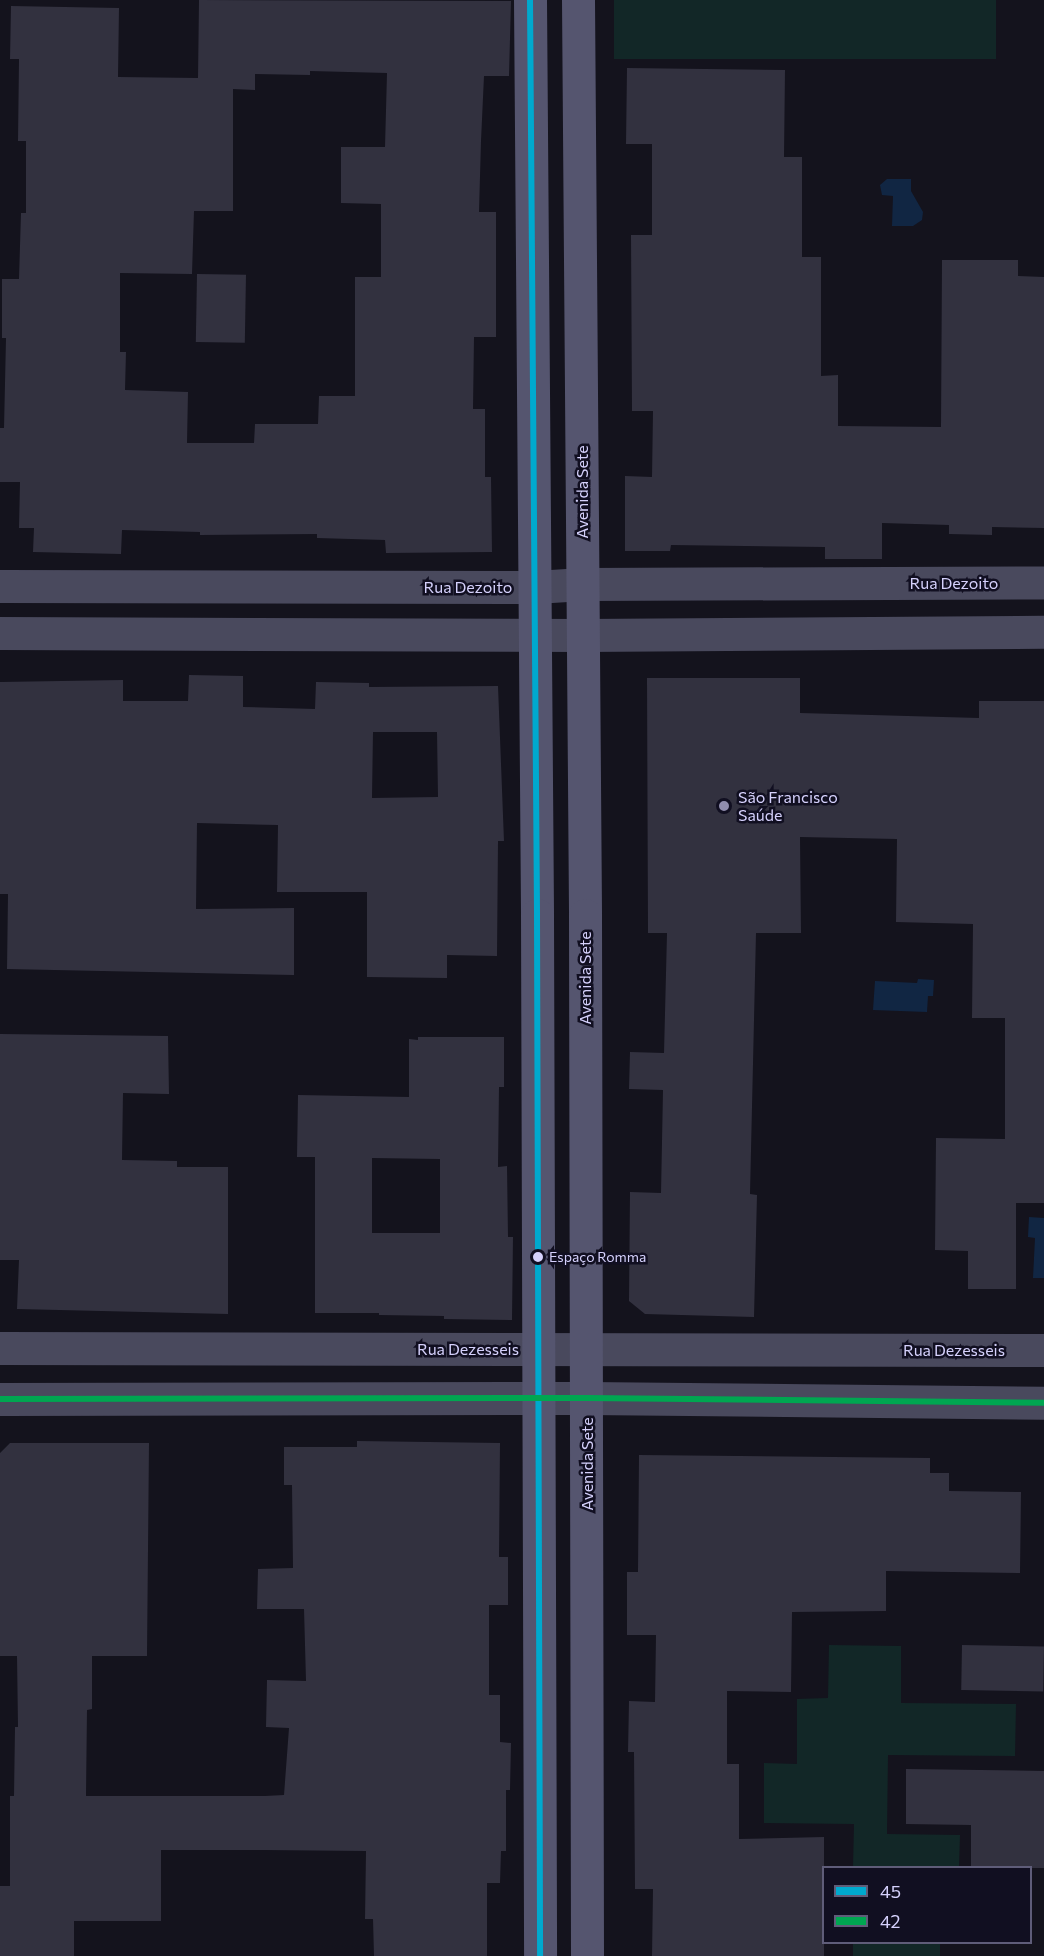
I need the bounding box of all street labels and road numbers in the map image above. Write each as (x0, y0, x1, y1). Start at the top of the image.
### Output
street label: Avenida Sete (572, 445, 592, 539)
street label: Rua Dezoito (910, 573, 998, 593)
street label: Rua Dezoito (424, 577, 512, 597)
street label: Avenida Sete (575, 931, 595, 1025)
street label: Rua Dezesseis (417, 1339, 519, 1359)
street label: Rua Dezesseis (903, 1340, 1005, 1360)
street label: Avenida Sete (577, 1417, 597, 1511)

